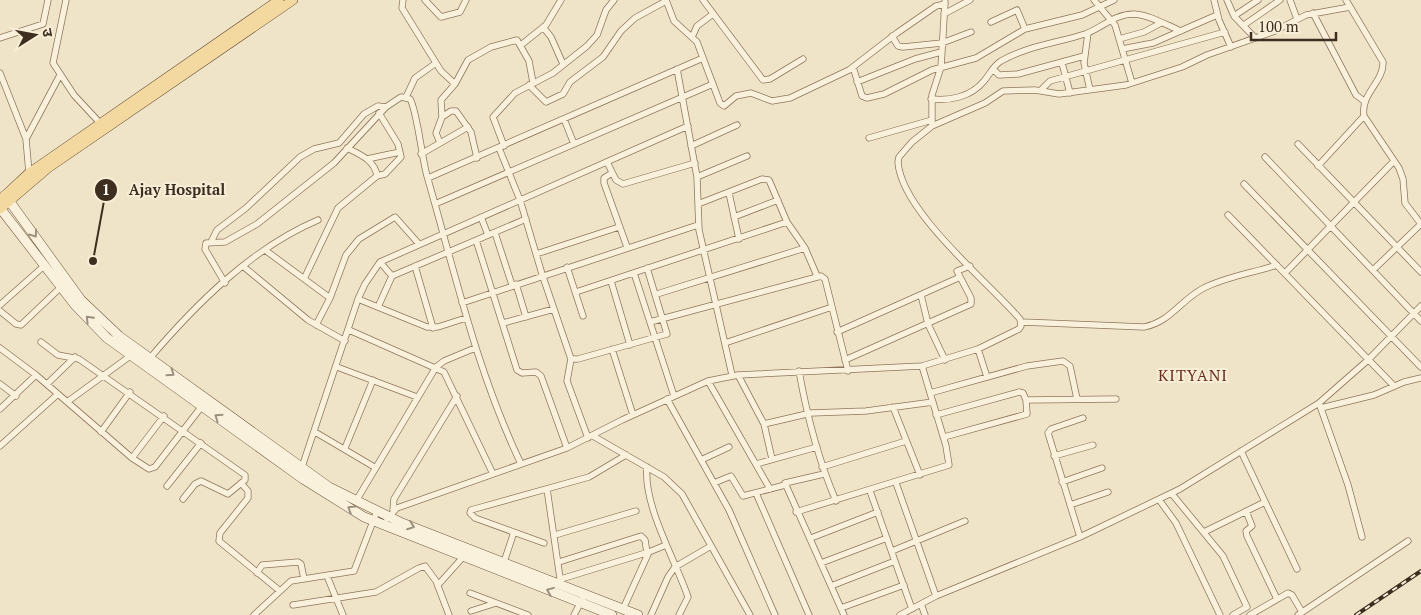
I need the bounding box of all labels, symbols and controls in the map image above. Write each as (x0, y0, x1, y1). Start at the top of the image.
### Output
north arrow (10, 10, 60, 60)
scale bar (1251, 10, 1336, 42)
text: 100 m (1258, 16, 1299, 36)
text: उ (38, 27, 59, 39)
callout: Ajay Hospital (93, 175, 235, 205)
text: 1 (102, 179, 110, 199)
text: Ajay Hospital (129, 179, 225, 199)
one-way arrow (28, 228, 37, 238)
one-way arrow (85, 316, 94, 325)
district label: KITYANI (1158, 364, 1228, 386)
one-way arrow (166, 367, 175, 376)
one-way arrow (214, 414, 223, 423)
one-way arrow (348, 506, 357, 516)
one-way arrow (406, 521, 414, 531)
one-way arrow (546, 586, 555, 597)

